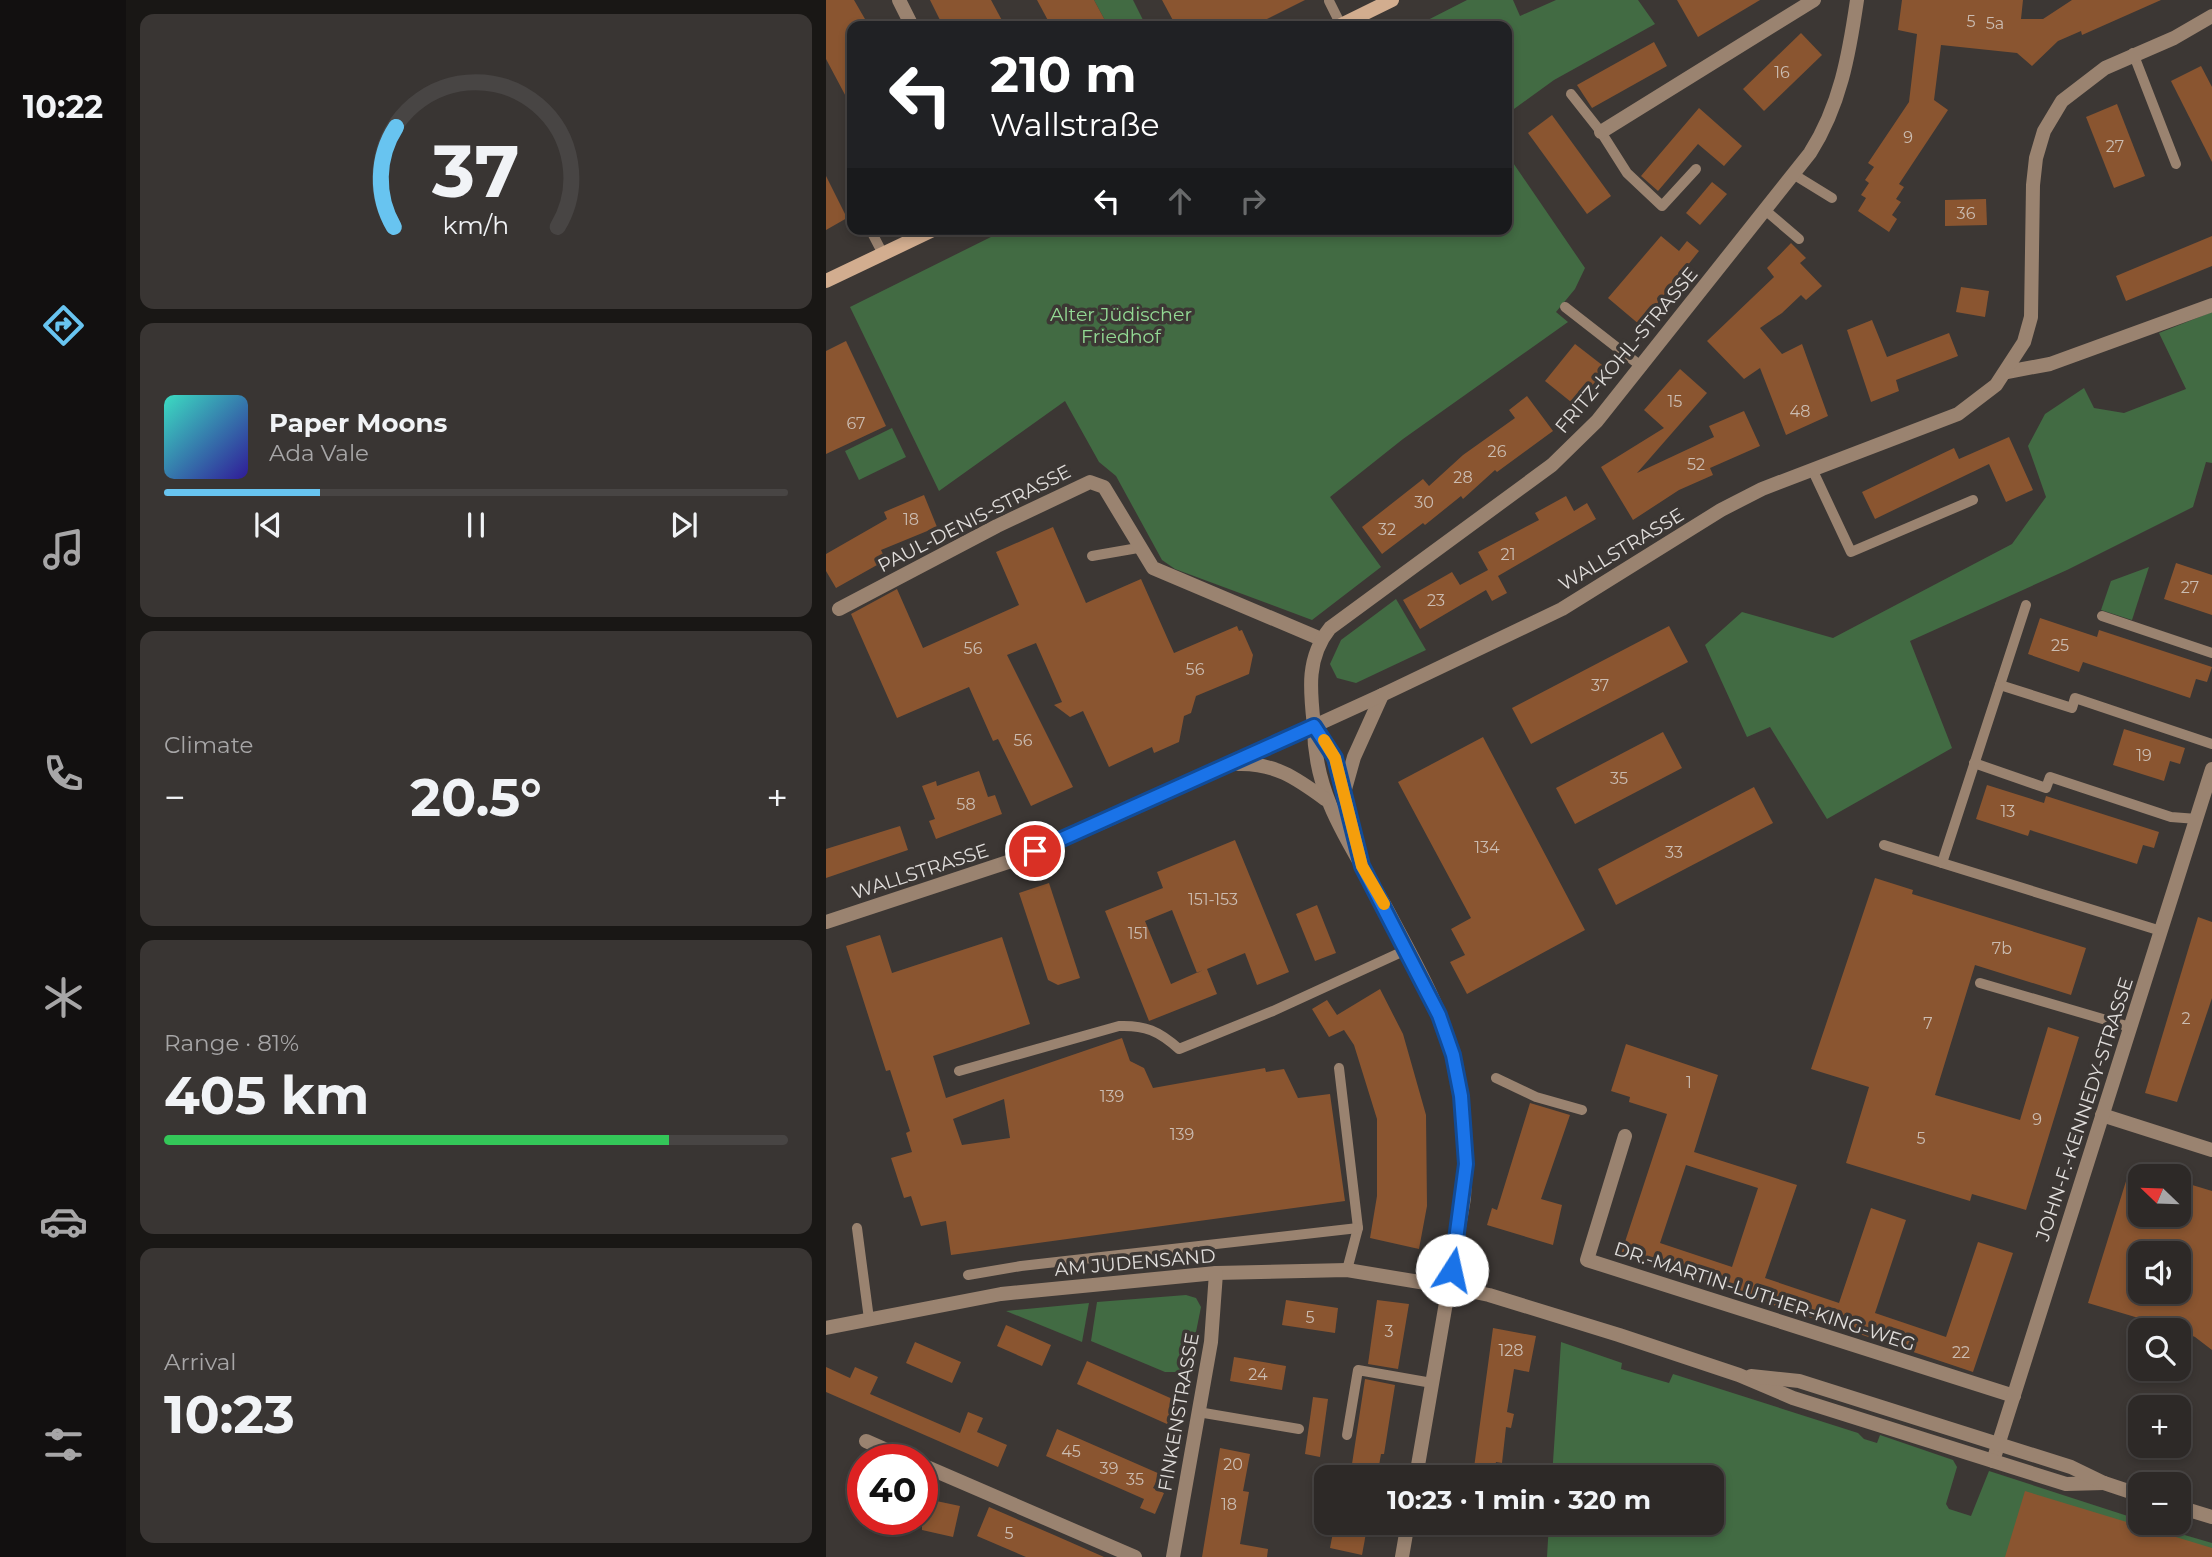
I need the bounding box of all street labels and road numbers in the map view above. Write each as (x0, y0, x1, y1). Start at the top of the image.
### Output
street label: FRITZ-KOHL-STRASSE (1550, 263, 1703, 438)
street label: PAUL-DENIS-STRASSE (874, 460, 1075, 577)
street label: WALLSTRASSE (1554, 503, 1688, 596)
street label: WALLSTRASSE (849, 839, 991, 904)
street label: JOHN-F.-KENNEDY-STRASSE (2031, 974, 2138, 1245)
street label: DR.-MARTIN-LUTHER-KING-WEG (1611, 1237, 1918, 1356)
street label: AM JUDENSAND (1054, 1244, 1217, 1281)
street label: FINKENSTRASSE (1153, 1331, 1204, 1493)

